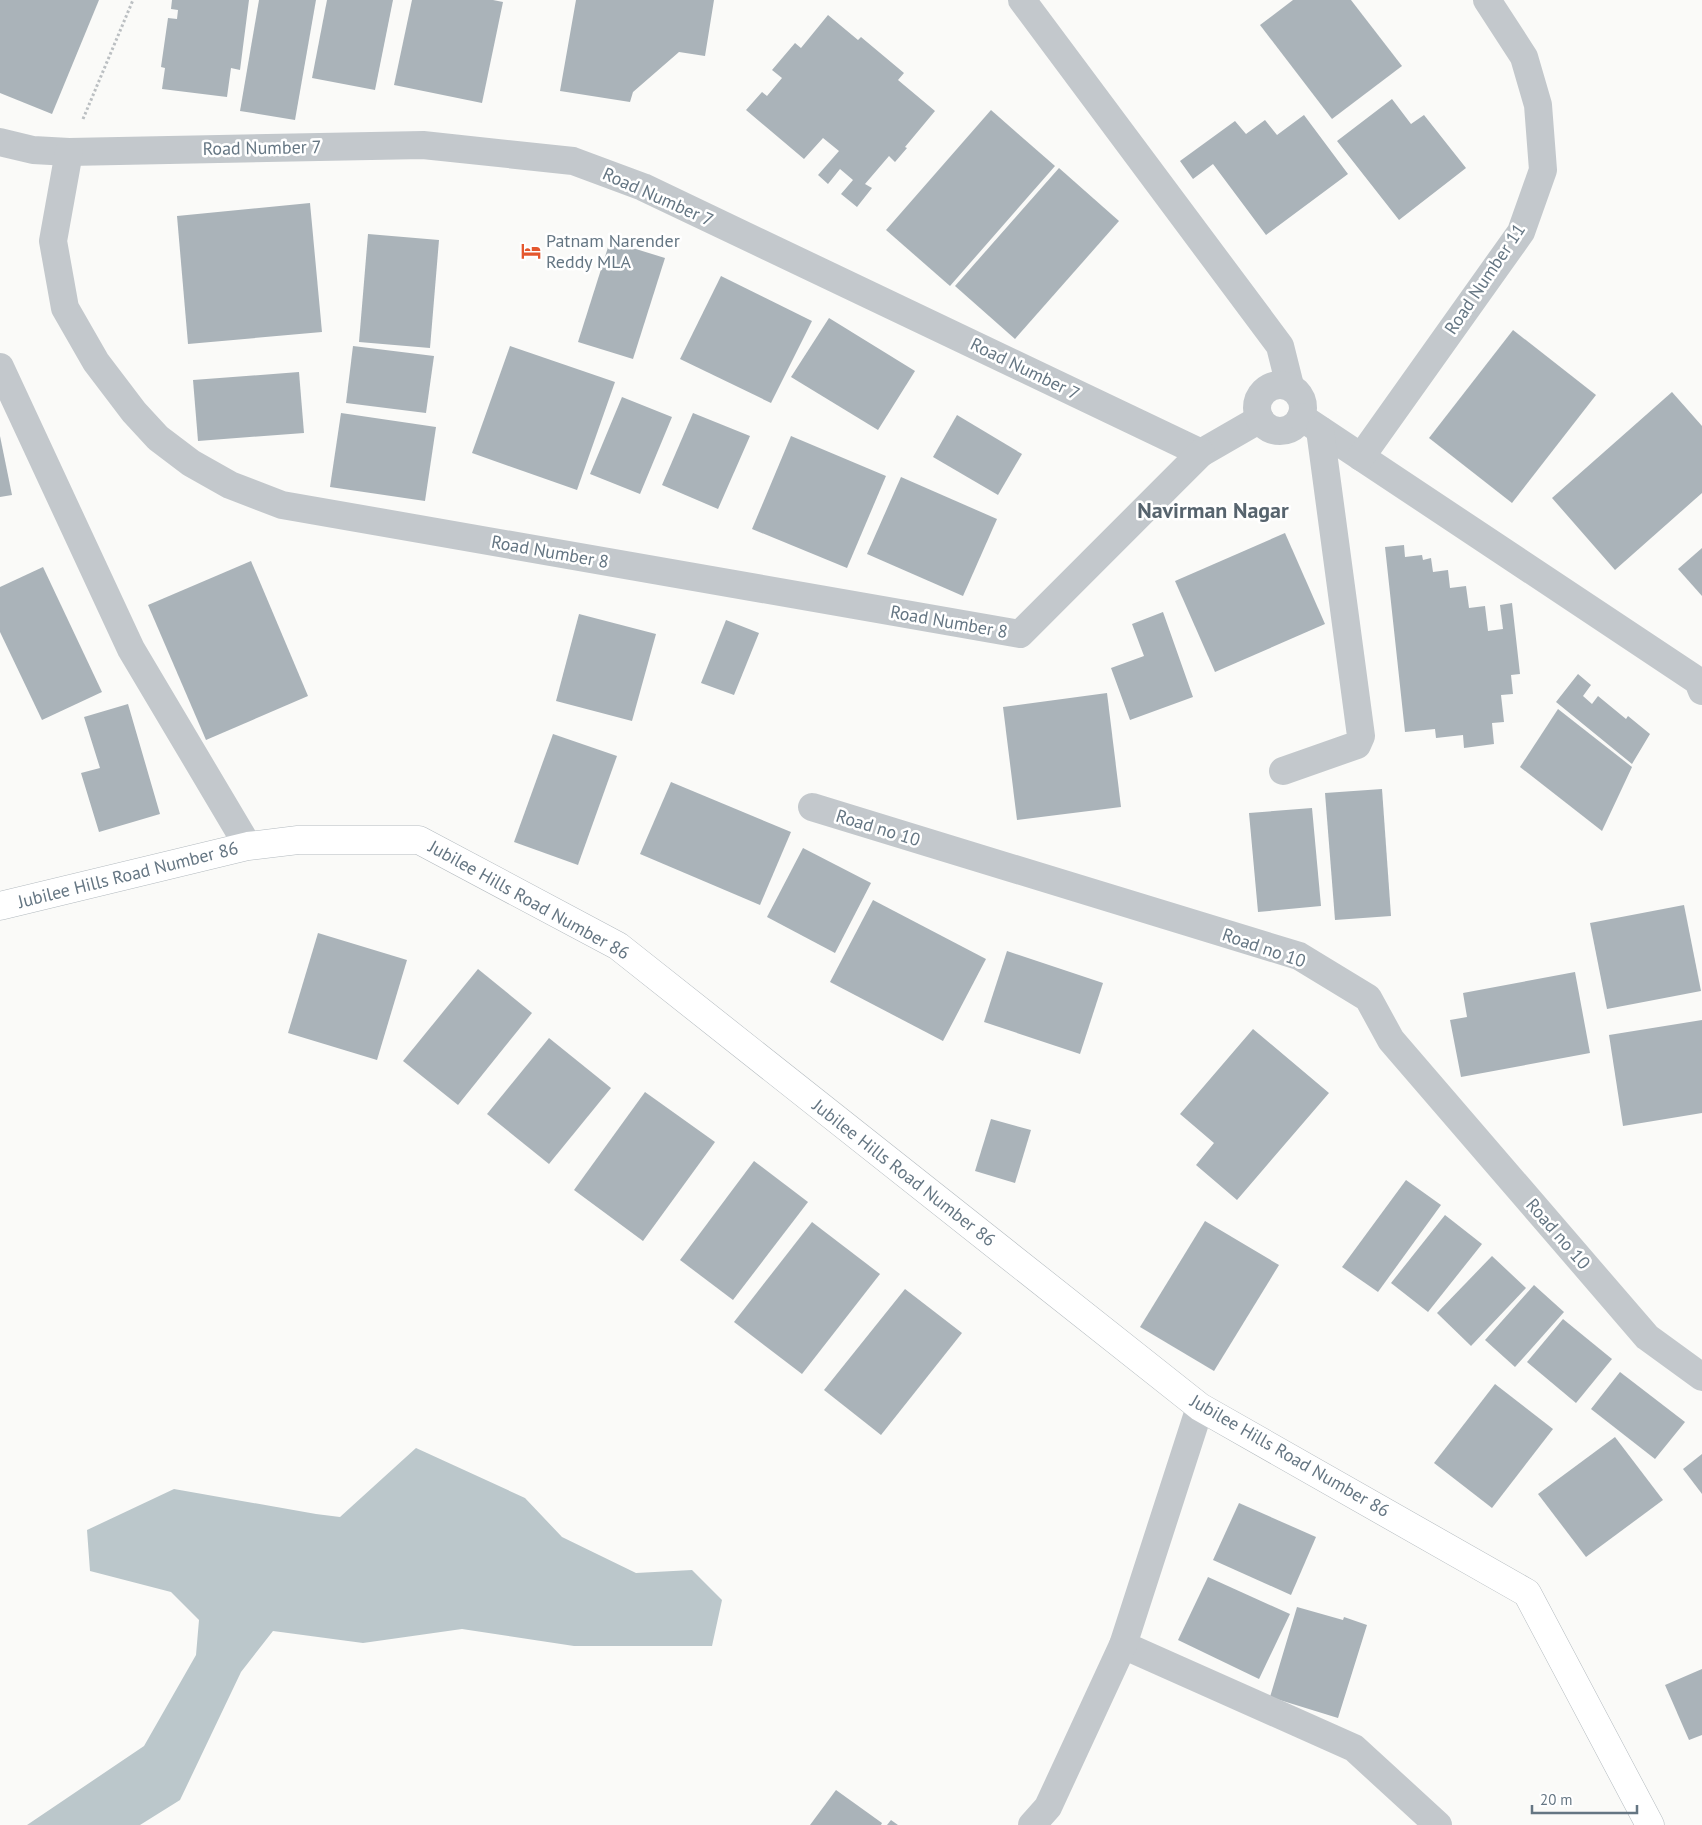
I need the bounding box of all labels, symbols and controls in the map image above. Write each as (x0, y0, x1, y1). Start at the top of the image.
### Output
street label: Road Number 7 (202, 135, 322, 160)
street label: Road Number 7 (599, 162, 717, 231)
street label: Road Number 11 (1439, 219, 1530, 339)
place label: Patnam Narender Reddy MLA (546, 229, 680, 273)
hotel icon: Patnam Narender Reddy MLA (520, 240, 542, 262)
street label: Road Number 7 (967, 332, 1084, 405)
district label: Navirman Nagar (1137, 496, 1289, 524)
street label: Road Number 8 (490, 530, 611, 573)
street label: Road Number 8 (889, 600, 1010, 643)
street label: Road no 10 (833, 804, 923, 851)
street label: Jubilee Hills Road Number 86 (424, 834, 634, 964)
street label: Jubilee Hills Road Number 86 (14, 836, 240, 913)
street label: Road no 10 (1219, 923, 1309, 973)
street label: Jubilee Hills Road Number 86 (807, 1093, 1001, 1251)
street label: Road no 10 (1521, 1193, 1596, 1274)
street label: Jubilee Hills Road Number 86 (1186, 1389, 1394, 1522)
scale bar (1532, 1782, 1637, 1814)
text: 20 m (1540, 1790, 1573, 1809)

